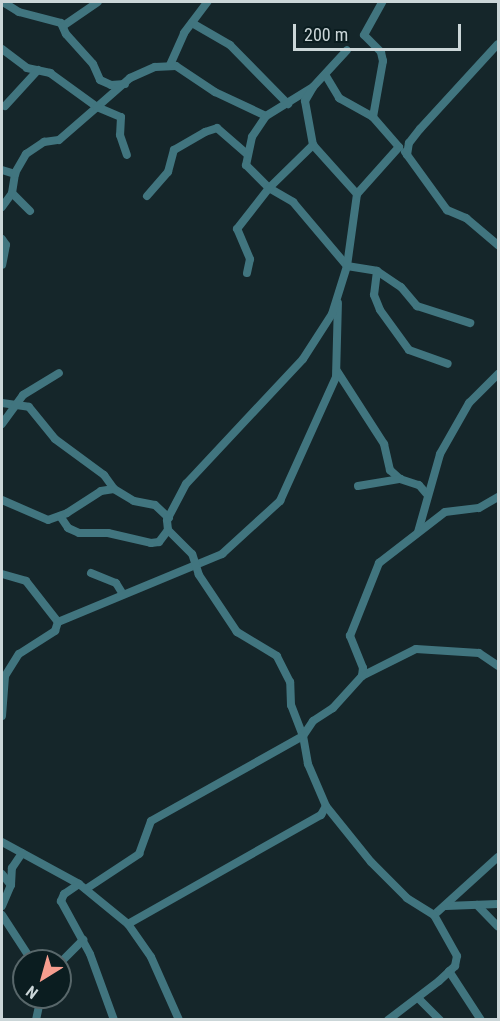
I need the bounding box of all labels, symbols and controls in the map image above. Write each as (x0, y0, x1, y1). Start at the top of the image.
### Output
scale bar (296, 12, 464, 50)
text: 200 m (304, 24, 348, 45)
north arrow (12, 949, 72, 1009)
text: N (22, 982, 42, 1003)

